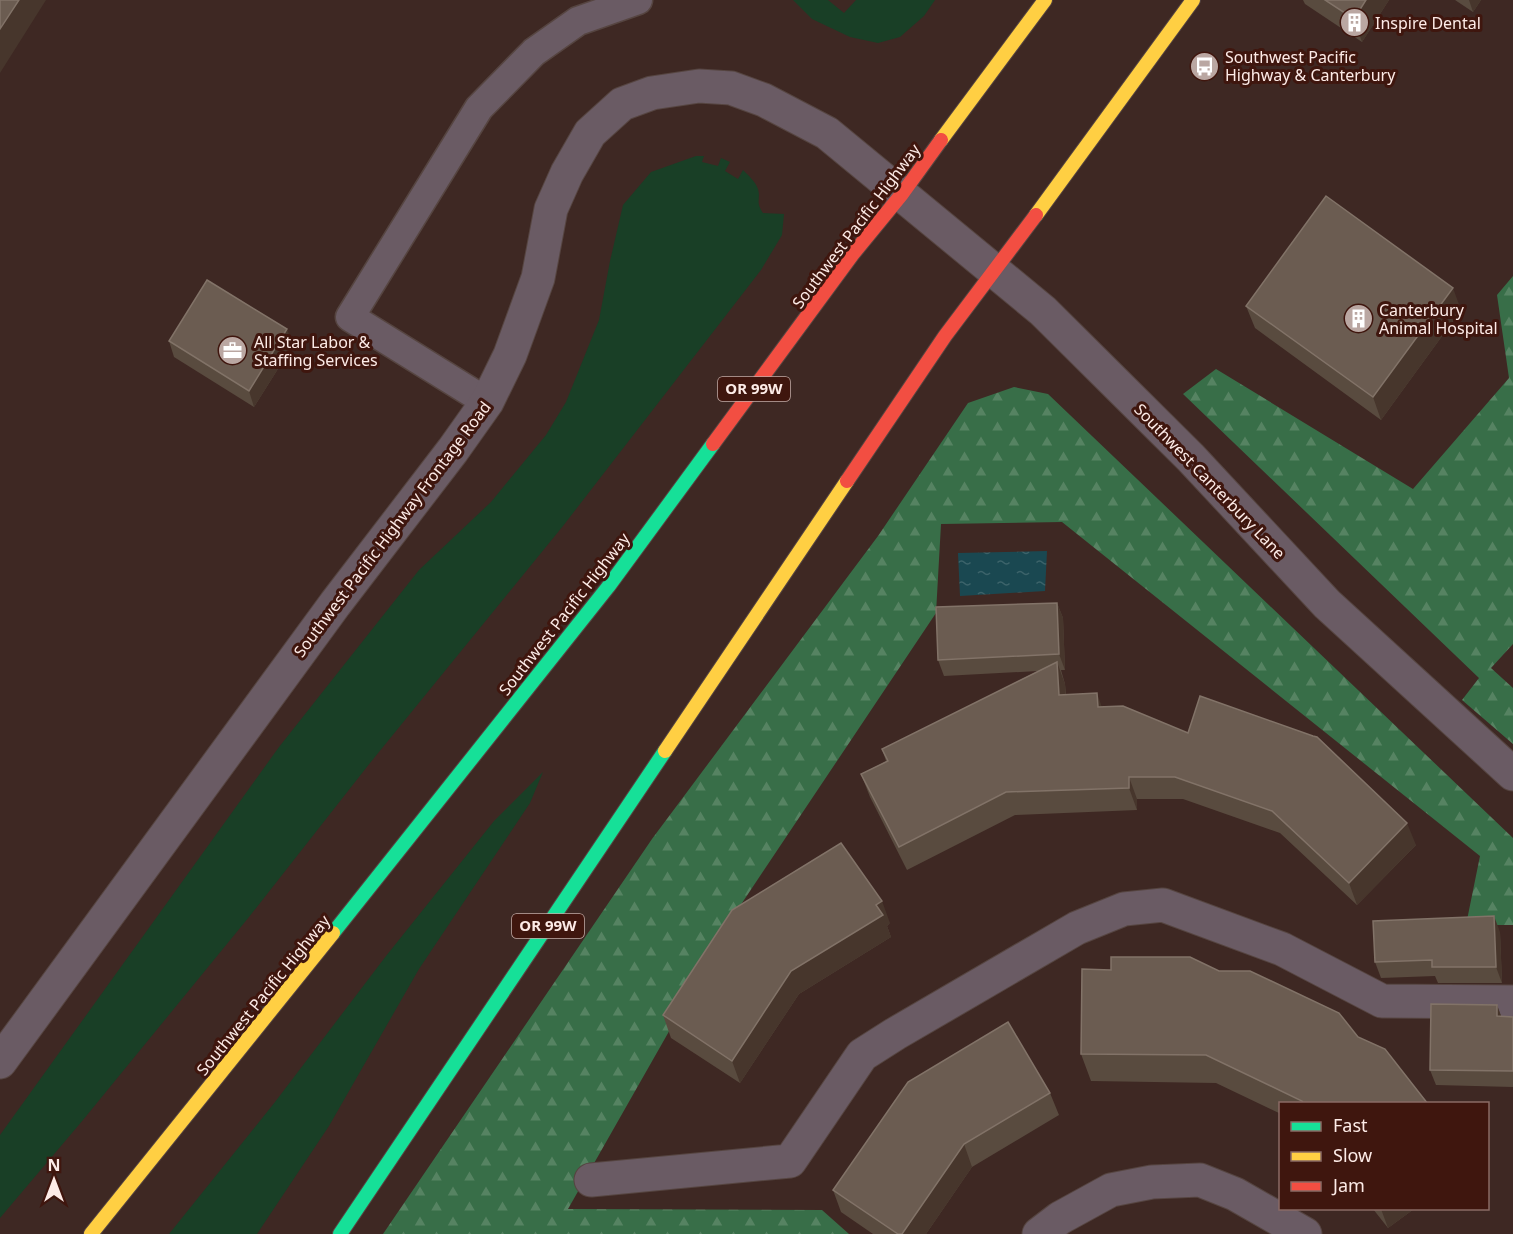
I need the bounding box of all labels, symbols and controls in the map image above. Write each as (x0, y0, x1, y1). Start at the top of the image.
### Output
building icon: Inspire Dental (1338, 7, 1370, 39)
place label: Inspire Dental (1375, 12, 1481, 34)
place label: Southwest Pacific Highway & Canterbury (1225, 46, 1396, 86)
bus stop icon: Southwest Pacific Highway & Canterbury (1188, 50, 1220, 82)
street label: Southwest Pacific Highway (787, 139, 926, 313)
place label: Canterbury Animal Hospital (1379, 299, 1498, 339)
building icon: Canterbury Animal Hospital (1342, 303, 1374, 335)
place label: All Star Labor & Staffing Services (254, 331, 378, 371)
office icon: All Star Labor & Staffing Services (217, 335, 249, 367)
road number: OR 99W (718, 377, 790, 401)
street label: Southwest Pacific Highway Frontage Road (288, 397, 496, 661)
street label: Southwest Canterbury Lane (1130, 398, 1290, 564)
street label: Southwest Pacific Highway (494, 528, 635, 700)
street label: Southwest Pacific Highway (191, 909, 335, 1080)
road number: OR 99W (512, 914, 584, 938)
legend (1279, 1102, 1489, 1210)
text: Fast (1333, 1113, 1368, 1137)
text: Slow (1333, 1143, 1372, 1167)
north arrow (24, 1150, 84, 1210)
text: N (47, 1154, 61, 1176)
text: Jam (1331, 1173, 1365, 1197)

